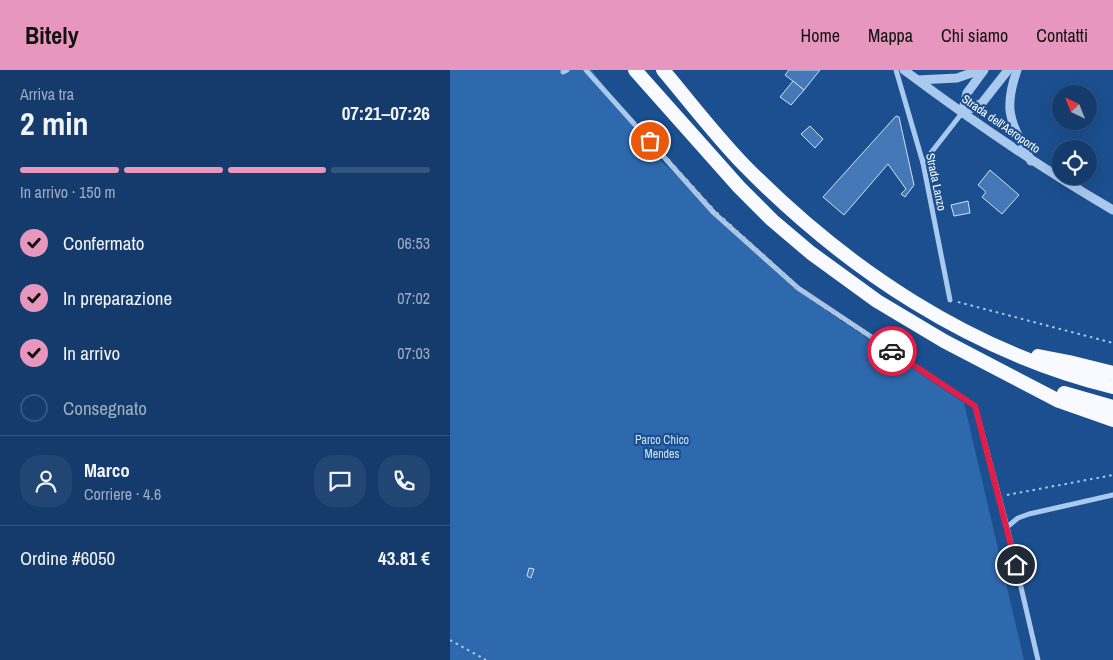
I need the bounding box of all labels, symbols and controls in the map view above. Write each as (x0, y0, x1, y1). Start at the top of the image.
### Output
text: Bitely (25, 19, 79, 51)
text: Home (801, 23, 840, 48)
text: Mappa (868, 23, 913, 48)
text: Chi siamo (941, 23, 1008, 48)
text: Contatti (1036, 23, 1088, 48)
text: Arriva tra (20, 83, 74, 105)
north arrow (1052, 85, 1098, 130)
map controls (1052, 85, 1097, 185)
street label: Strada dell'Aeroporto (959, 91, 1043, 157)
text: 07:21–07:26 (342, 100, 430, 126)
text: 2 min (20, 102, 89, 145)
pin (629, 120, 671, 162)
icon: bag (636, 127, 664, 155)
button: locate (1052, 140, 1097, 185)
street label: Strada Lanzo (922, 152, 950, 212)
text: In arrivo · 150 m (20, 181, 116, 203)
icon: check (20, 229, 48, 257)
text: Confermato (63, 230, 144, 256)
text: 06:53 (397, 232, 430, 254)
icon: check (20, 284, 48, 312)
text: In preparazione (63, 285, 172, 311)
text: 07:02 (397, 287, 430, 309)
courier (867, 326, 917, 376)
icon: car (878, 337, 906, 365)
icon: check (20, 339, 48, 367)
text: In arrivo (63, 340, 120, 366)
text: 07:03 (397, 342, 430, 364)
text: Consegnato (63, 395, 147, 421)
park label: Parco Chico Mendes (635, 432, 689, 462)
button: person (20, 455, 72, 507)
button: chat (314, 455, 366, 507)
button: phone (378, 455, 430, 507)
text: Marco (84, 457, 130, 483)
text: Corriere · 4.6 (84, 483, 161, 505)
pin (995, 544, 1037, 586)
text: Ordine #6050 (20, 545, 115, 571)
text: 43.81 € (378, 545, 430, 571)
icon: home (1002, 551, 1030, 579)

